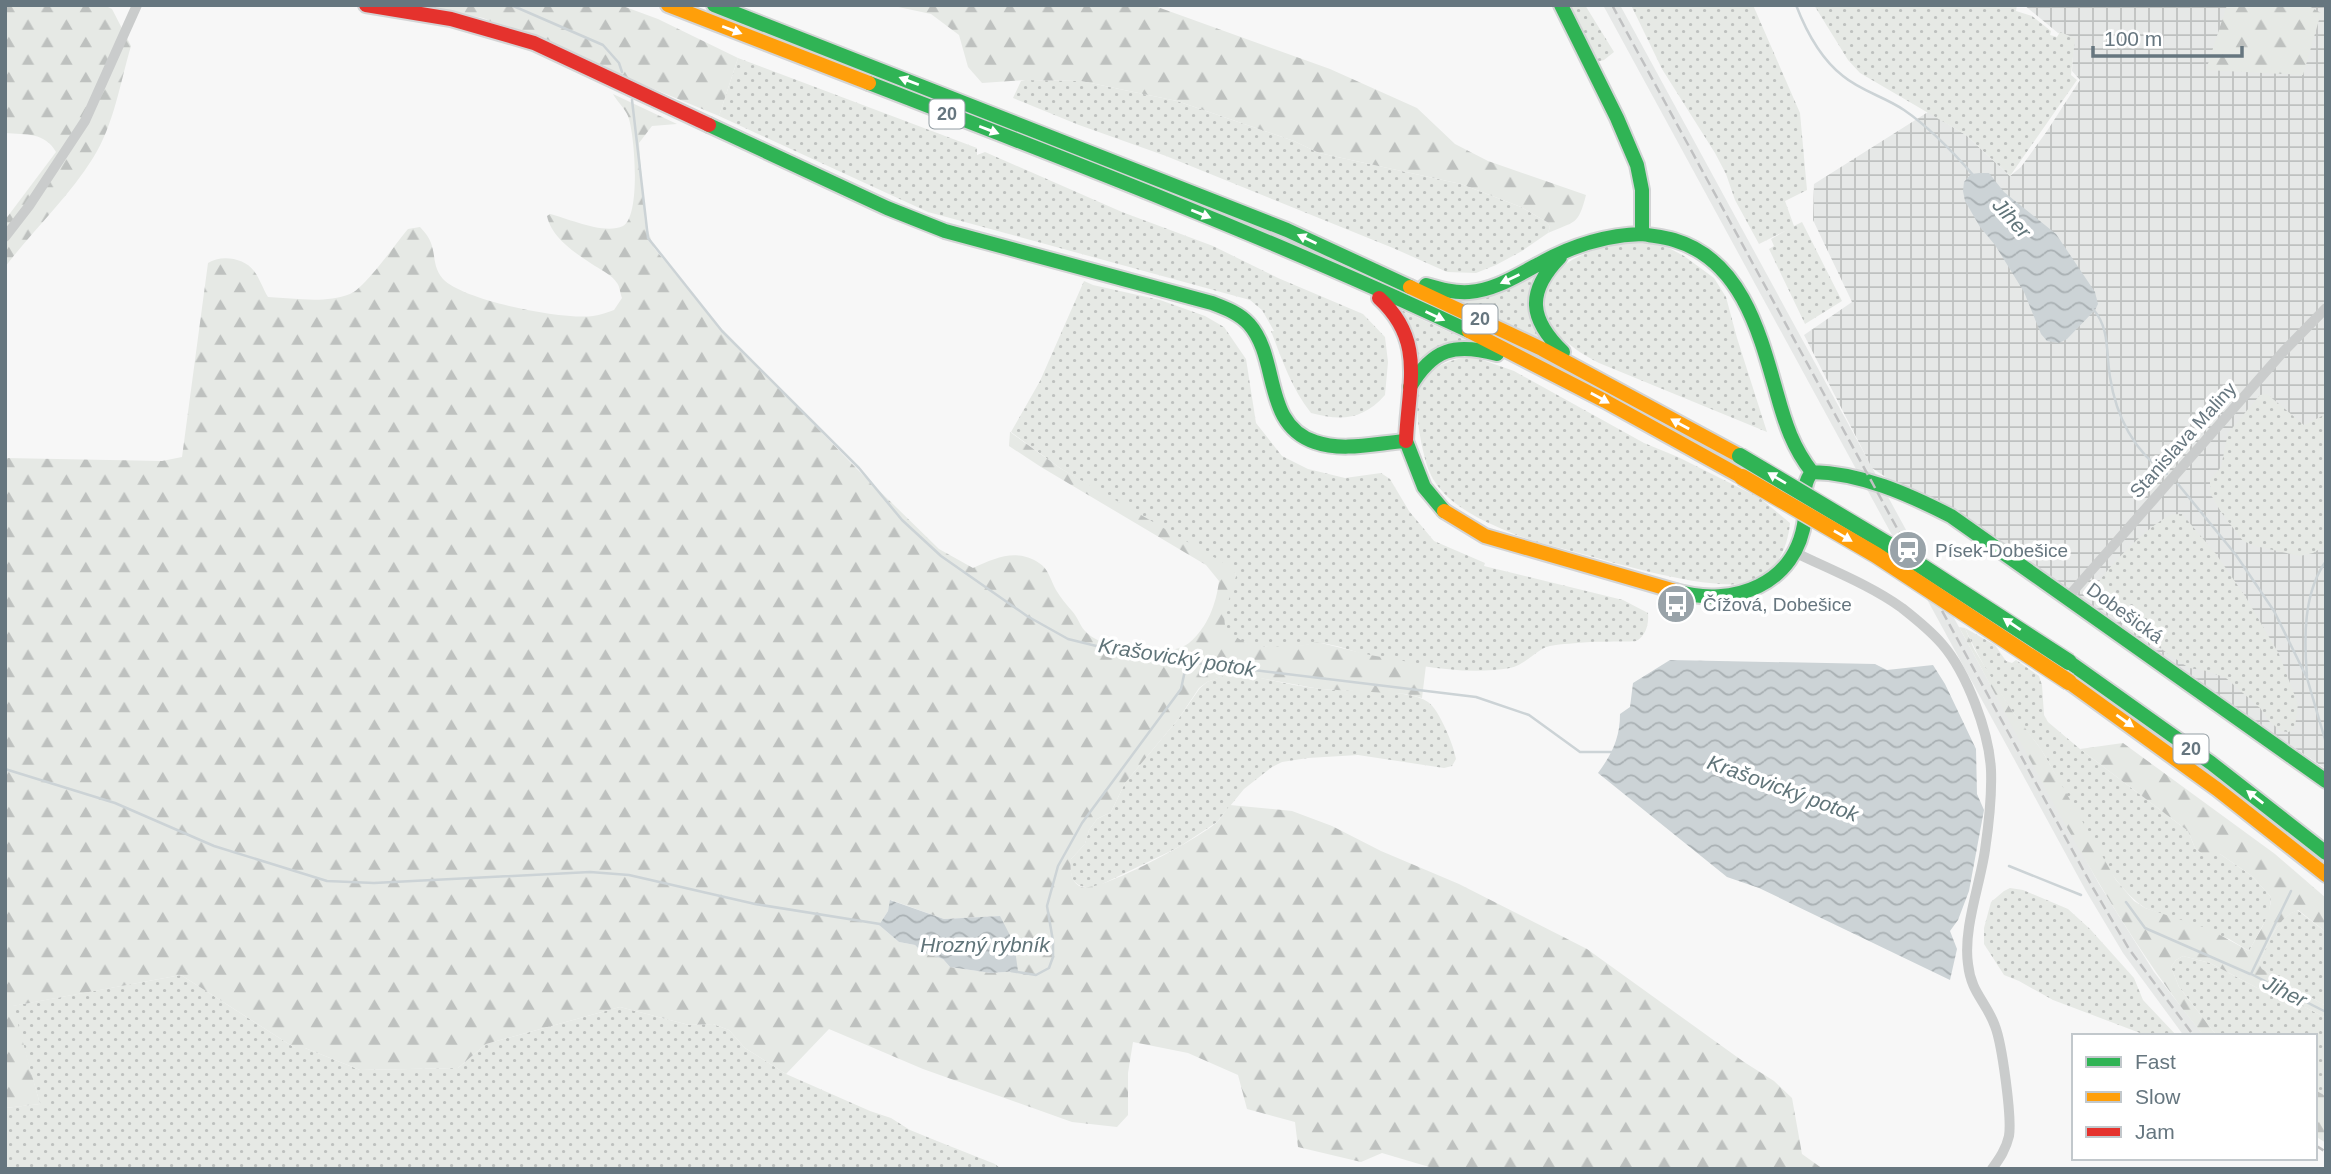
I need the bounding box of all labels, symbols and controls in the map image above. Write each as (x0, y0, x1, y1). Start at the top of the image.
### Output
scale bar (2093, 14, 2242, 58)
one-way arrow (721, 25, 742, 36)
text: 100 m (2104, 27, 2162, 50)
one-way arrow (898, 75, 919, 86)
road number: 20 (930, 100, 964, 128)
one-way arrow (979, 125, 1000, 136)
water label: Jiher (1988, 193, 2036, 243)
one-way arrow (1191, 208, 1212, 219)
one-way arrow (1297, 233, 1317, 245)
one-way arrow (1500, 273, 1520, 285)
road number: 20 (1462, 304, 1498, 334)
one-way arrow (1425, 310, 1445, 322)
street label: Stanislava Maliny (2126, 378, 2241, 502)
one-way arrow (1590, 392, 1609, 404)
one-way arrow (1670, 418, 1690, 430)
one-way arrow (1768, 472, 1787, 485)
station icon: Písek-Dobešice (1887, 529, 1929, 571)
one-way arrow (1833, 530, 1852, 542)
place label: Písek-Dobešice (1935, 540, 2068, 561)
street label: Dobešická (2083, 578, 2167, 648)
bus stop icon: Čížová, Dobešice (1655, 583, 1697, 625)
place label: Čížová, Dobešice (1703, 594, 1852, 615)
one-way arrow (2003, 617, 2021, 631)
water label: Krašovický potok (1097, 633, 1259, 681)
one-way arrow (2116, 714, 2134, 728)
road number: 20 (2174, 734, 2208, 764)
water label: Krašovický potok (1704, 750, 1863, 826)
one-way arrow (2246, 791, 2264, 805)
water label: Hrozný rybník (920, 933, 1051, 956)
water label: Jiher (2259, 970, 2311, 1012)
legend (2072, 1034, 2317, 1160)
text: Fast (2135, 1050, 2176, 1073)
text: Slow (2135, 1085, 2181, 1108)
text: Jam (2135, 1120, 2175, 1143)

